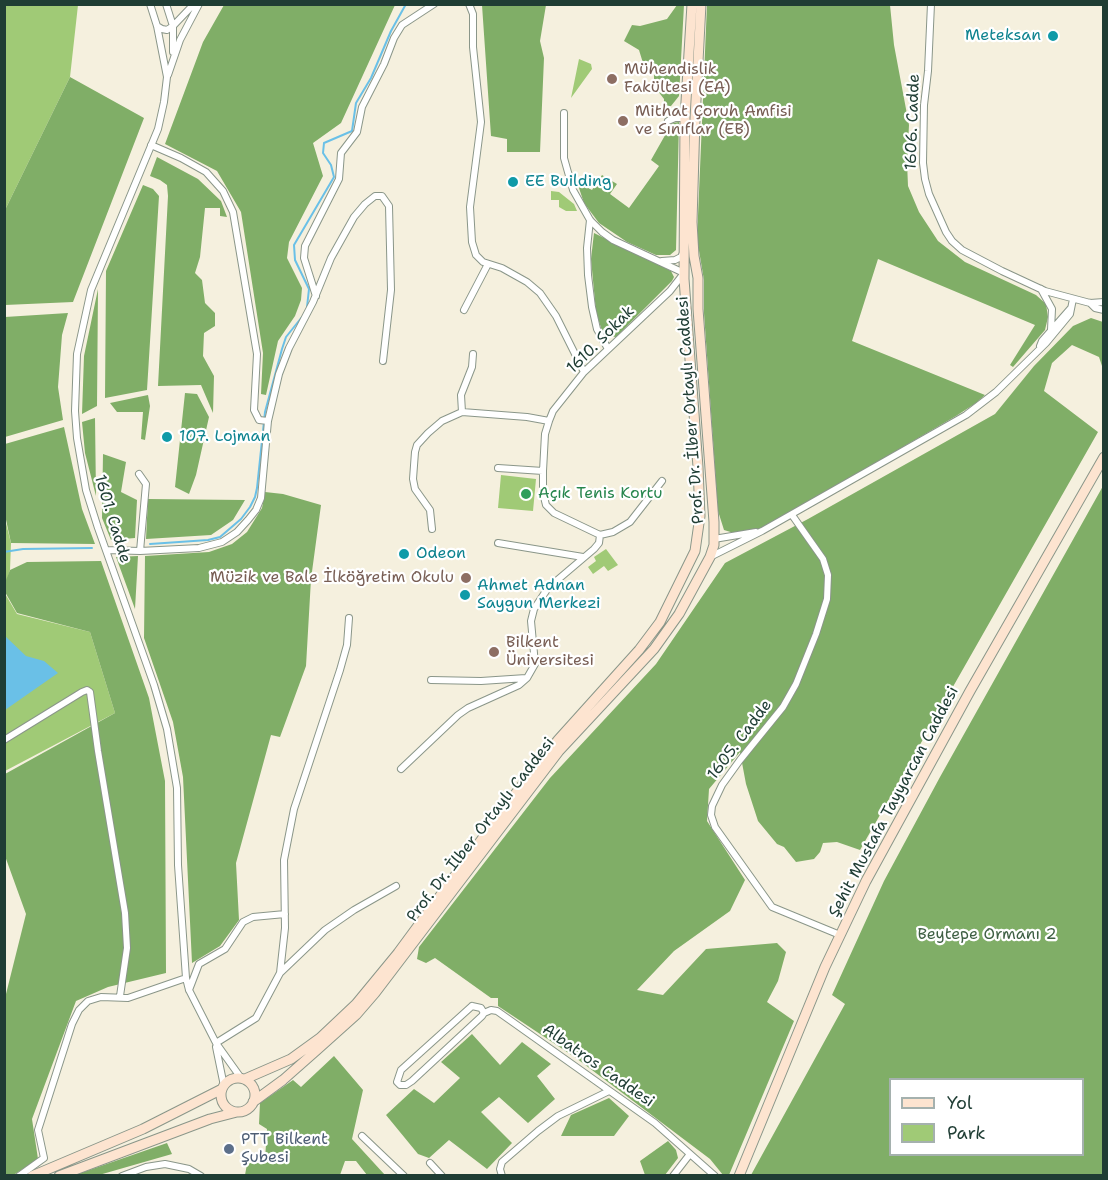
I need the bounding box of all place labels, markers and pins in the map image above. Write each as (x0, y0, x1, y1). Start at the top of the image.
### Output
place label: Meteksan (965, 26, 1041, 46)
marker: Meteksan (1046, 29, 1060, 43)
place label: Mühendislik Fakültesi (EA) (624, 60, 730, 98)
marker: Mühendislik Fakültesi (EA) (605, 72, 619, 86)
place label: Mithat Çoruh Amfisi ve Sınıflar (EB) (635, 102, 792, 140)
marker: Mithat Çoruh Amfisi ve Sınıflar (EB) (616, 114, 630, 128)
place label: EE Building (525, 172, 611, 192)
marker: EE Building (506, 175, 520, 189)
place label: 107. Lojman (179, 427, 270, 447)
marker: 107. Lojman (160, 430, 174, 444)
place label: Açık Tenis Kortu (538, 484, 662, 504)
marker: Açık Tenis Kortu (519, 487, 533, 501)
place label: Odeon (416, 544, 466, 564)
marker: Odeon (397, 547, 411, 561)
place label: Müzik ve Bale İlköğretim Okulu (210, 568, 454, 588)
marker: Müzik ve Bale İlköğretim Okulu (459, 571, 473, 585)
place label: Ahmet Adnan Saygun Merkezi (477, 576, 601, 614)
marker: Ahmet Adnan Saygun Merkezi (458, 588, 472, 602)
place label: Bilkent Üniversitesi (506, 633, 594, 671)
marker: Bilkent Üniversitesi (487, 645, 501, 659)
place label: PTT Bilkent Şubesi (241, 1130, 328, 1168)
marker: PTT Bilkent Şubesi (222, 1142, 236, 1156)

